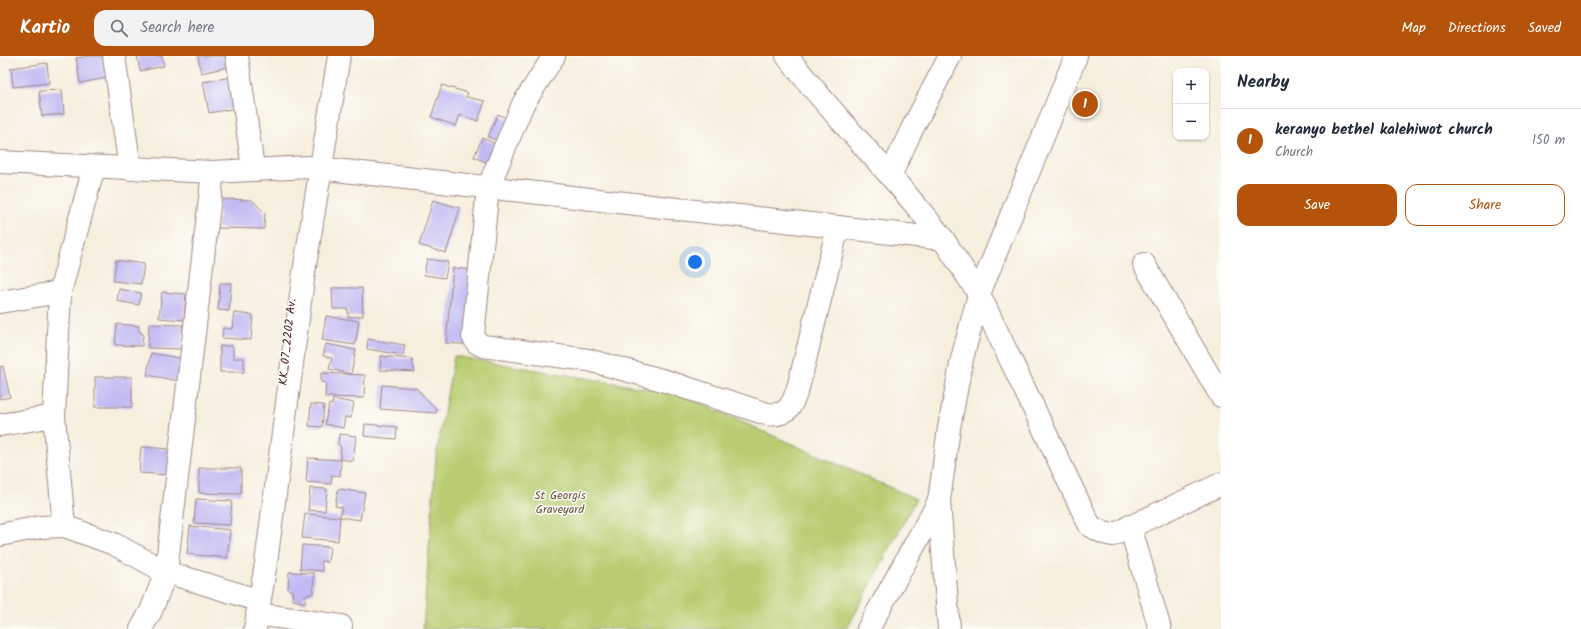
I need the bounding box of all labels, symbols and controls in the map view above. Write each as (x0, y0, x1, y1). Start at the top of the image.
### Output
search box (94, 10, 374, 46)
text: Kartio (20, 13, 70, 43)
text: Search here (140, 16, 214, 40)
icon: search (108, 17, 130, 39)
text: Map (1401, 17, 1426, 39)
text: Directions (1448, 17, 1506, 39)
text: Saved (1528, 17, 1561, 39)
map controls (1173, 68, 1209, 140)
button: + (1173, 68, 1209, 104)
text: Nearby (1237, 69, 1289, 96)
pin: 1 (1072, 89, 1098, 119)
button: − (1173, 104, 1209, 140)
text: keranyo bethel kalehiwot church (1275, 118, 1493, 142)
text: 1 (1248, 130, 1252, 151)
text: 150 m (1532, 130, 1565, 151)
text: Church (1275, 142, 1313, 163)
button: Save (1237, 184, 1397, 226)
button: Share (1405, 184, 1565, 226)
your location (685, 252, 705, 272)
street label: KK_07_2202 Av. (273, 298, 302, 386)
park label: St Georgis Graveyard (534, 486, 586, 519)

